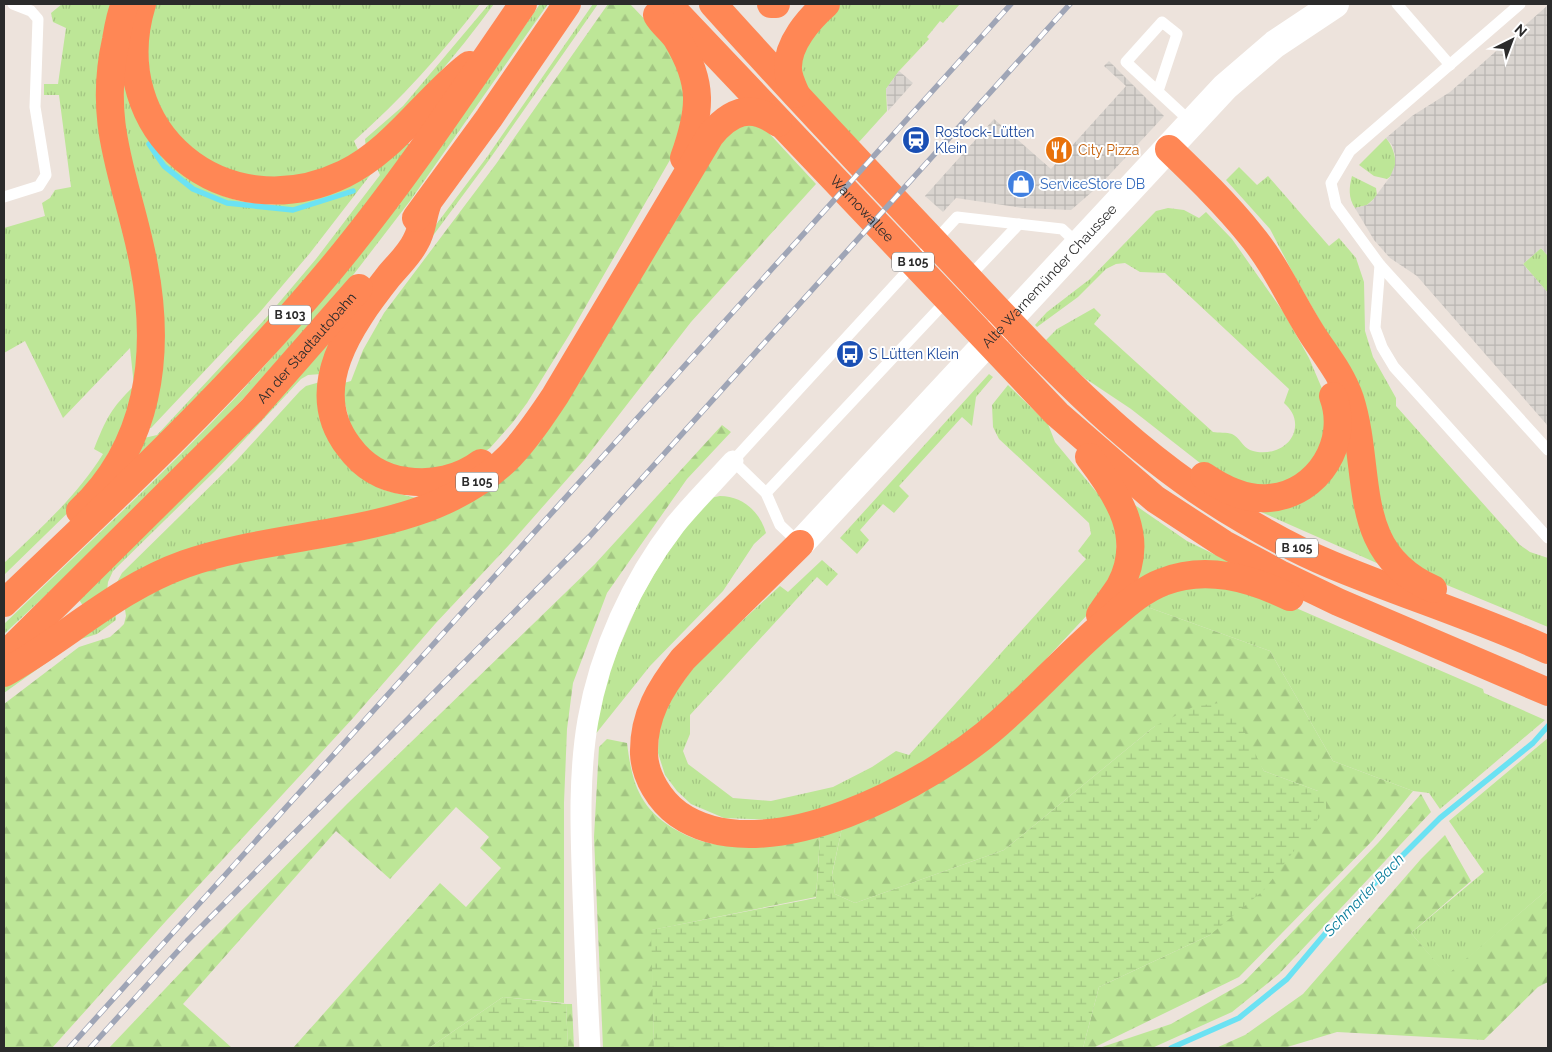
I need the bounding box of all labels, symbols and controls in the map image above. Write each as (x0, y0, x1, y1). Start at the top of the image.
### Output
north arrow (1487, 15, 1537, 65)
text: N (1511, 21, 1530, 40)
place label: Rostock-Lütten Klein (935, 124, 1034, 156)
station icon: Rostock-Lütten Klein (901, 125, 931, 155)
restaurant icon: City Pizza (1044, 135, 1074, 165)
place label: City Pizza (1078, 142, 1139, 158)
shop icon: ServiceStore DB (1006, 169, 1036, 199)
street label: Warnowallee (827, 172, 897, 245)
place label: ServiceStore DB (1040, 176, 1145, 192)
street label: Alte Warnemünder Chaussee (979, 201, 1120, 351)
road number: B 105 (892, 252, 934, 272)
street label: An der Stadtautobahn (254, 289, 359, 406)
road number: B 103 (269, 306, 311, 324)
bus stop icon: S Lütten Klein (835, 339, 865, 369)
place label: S Lütten Klein (869, 346, 959, 362)
road number: B 105 (456, 472, 498, 492)
road number: B 105 (1276, 538, 1318, 558)
water label: Schmarler Bach (1319, 850, 1408, 941)

